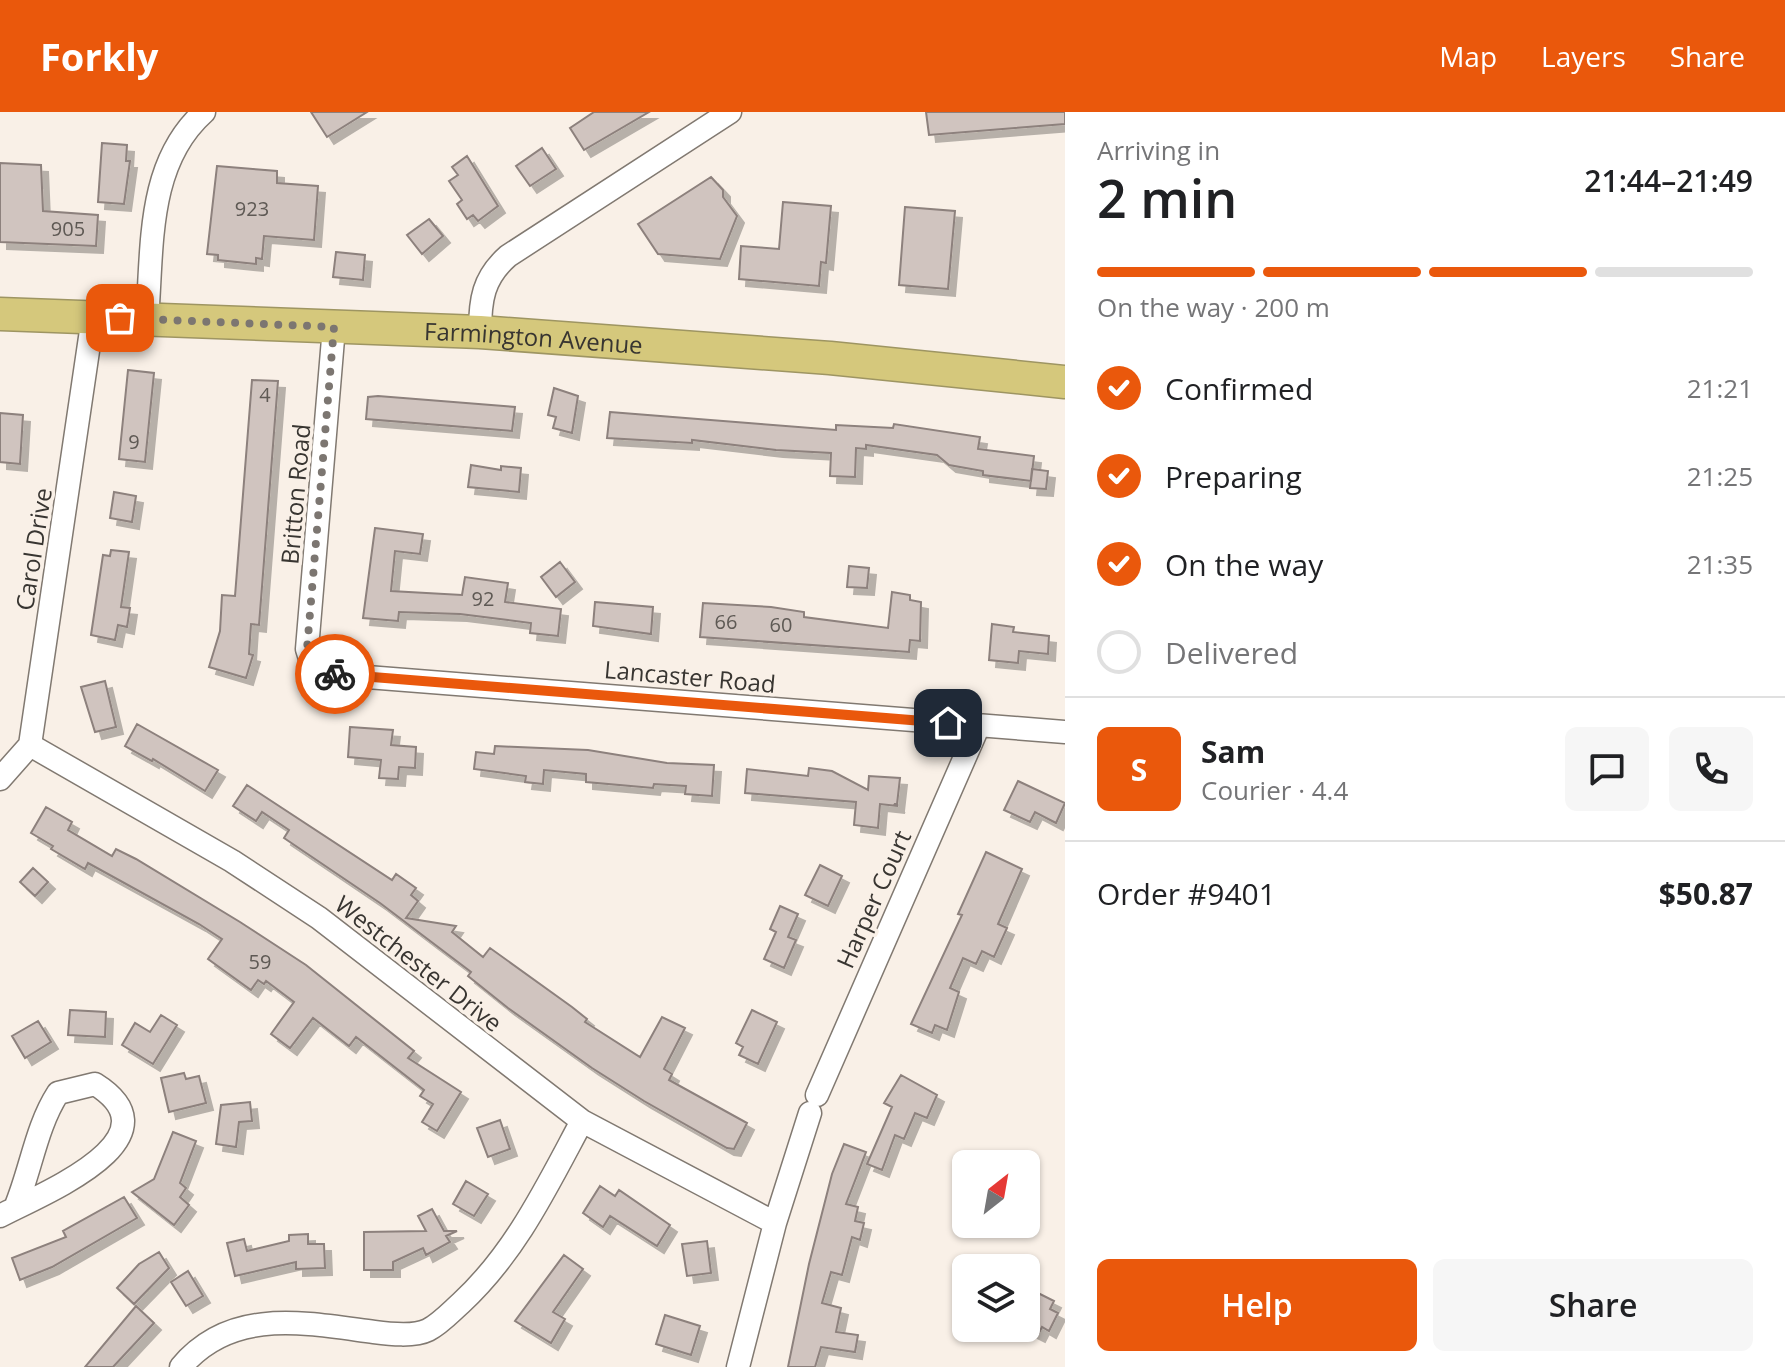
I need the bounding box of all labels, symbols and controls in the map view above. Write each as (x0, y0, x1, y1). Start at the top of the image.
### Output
text: Forkly (40, 30, 158, 82)
text: Map (1439, 37, 1497, 75)
text: Layers (1541, 37, 1626, 75)
text: Share (1670, 37, 1745, 75)
text: Arriving in (1097, 132, 1220, 168)
text: 21:44–21:49 (1584, 160, 1753, 201)
text: 2 min (1097, 162, 1237, 233)
house number: 923 (235, 195, 269, 222)
house number: 905 (51, 215, 85, 242)
pin (86, 284, 154, 352)
text: On the way · 200 m (1097, 289, 1330, 325)
icon: bag (98, 296, 142, 340)
street label: Farmington Avenue (424, 313, 644, 361)
icon: check (1097, 366, 1141, 410)
text: Confirmed (1165, 368, 1313, 409)
text: 21:21 (1687, 370, 1753, 406)
house number: 4 (259, 381, 271, 408)
street label: Britton Road (272, 422, 318, 566)
house number: 9 (128, 428, 140, 455)
icon: check (1097, 454, 1141, 498)
text: Preparing (1165, 456, 1302, 497)
text: 21:25 (1687, 458, 1753, 494)
street label: Carol Drive (7, 485, 59, 613)
icon: check (1097, 542, 1141, 586)
text: On the way (1165, 544, 1323, 585)
text: 21:35 (1687, 546, 1753, 582)
house number: 92 (472, 585, 494, 612)
house number: 66 (715, 608, 737, 635)
house number: 60 (770, 611, 792, 638)
text: Delivered (1165, 632, 1298, 673)
courier (295, 634, 375, 714)
icon: bike (313, 652, 357, 696)
street label: Lancaster Road (603, 652, 777, 700)
pin (914, 689, 982, 757)
icon: home (926, 701, 970, 745)
button: chat (1565, 727, 1649, 811)
button: phone (1669, 727, 1753, 811)
text: Sam (1201, 731, 1265, 772)
text: S (1131, 749, 1147, 790)
text: Courier · 4.4 (1201, 772, 1348, 808)
street label: Harper Court (828, 825, 918, 973)
text: Order #9401 (1097, 873, 1276, 914)
text: $50.87 (1659, 873, 1753, 914)
street label: Westchester Drive (329, 887, 509, 1039)
house number: 59 (249, 948, 271, 975)
north arrow (952, 1150, 1040, 1238)
map controls (952, 1150, 1040, 1342)
button: layers (952, 1254, 1040, 1342)
button: Help (1097, 1259, 1417, 1351)
button: Share (1433, 1259, 1753, 1351)

